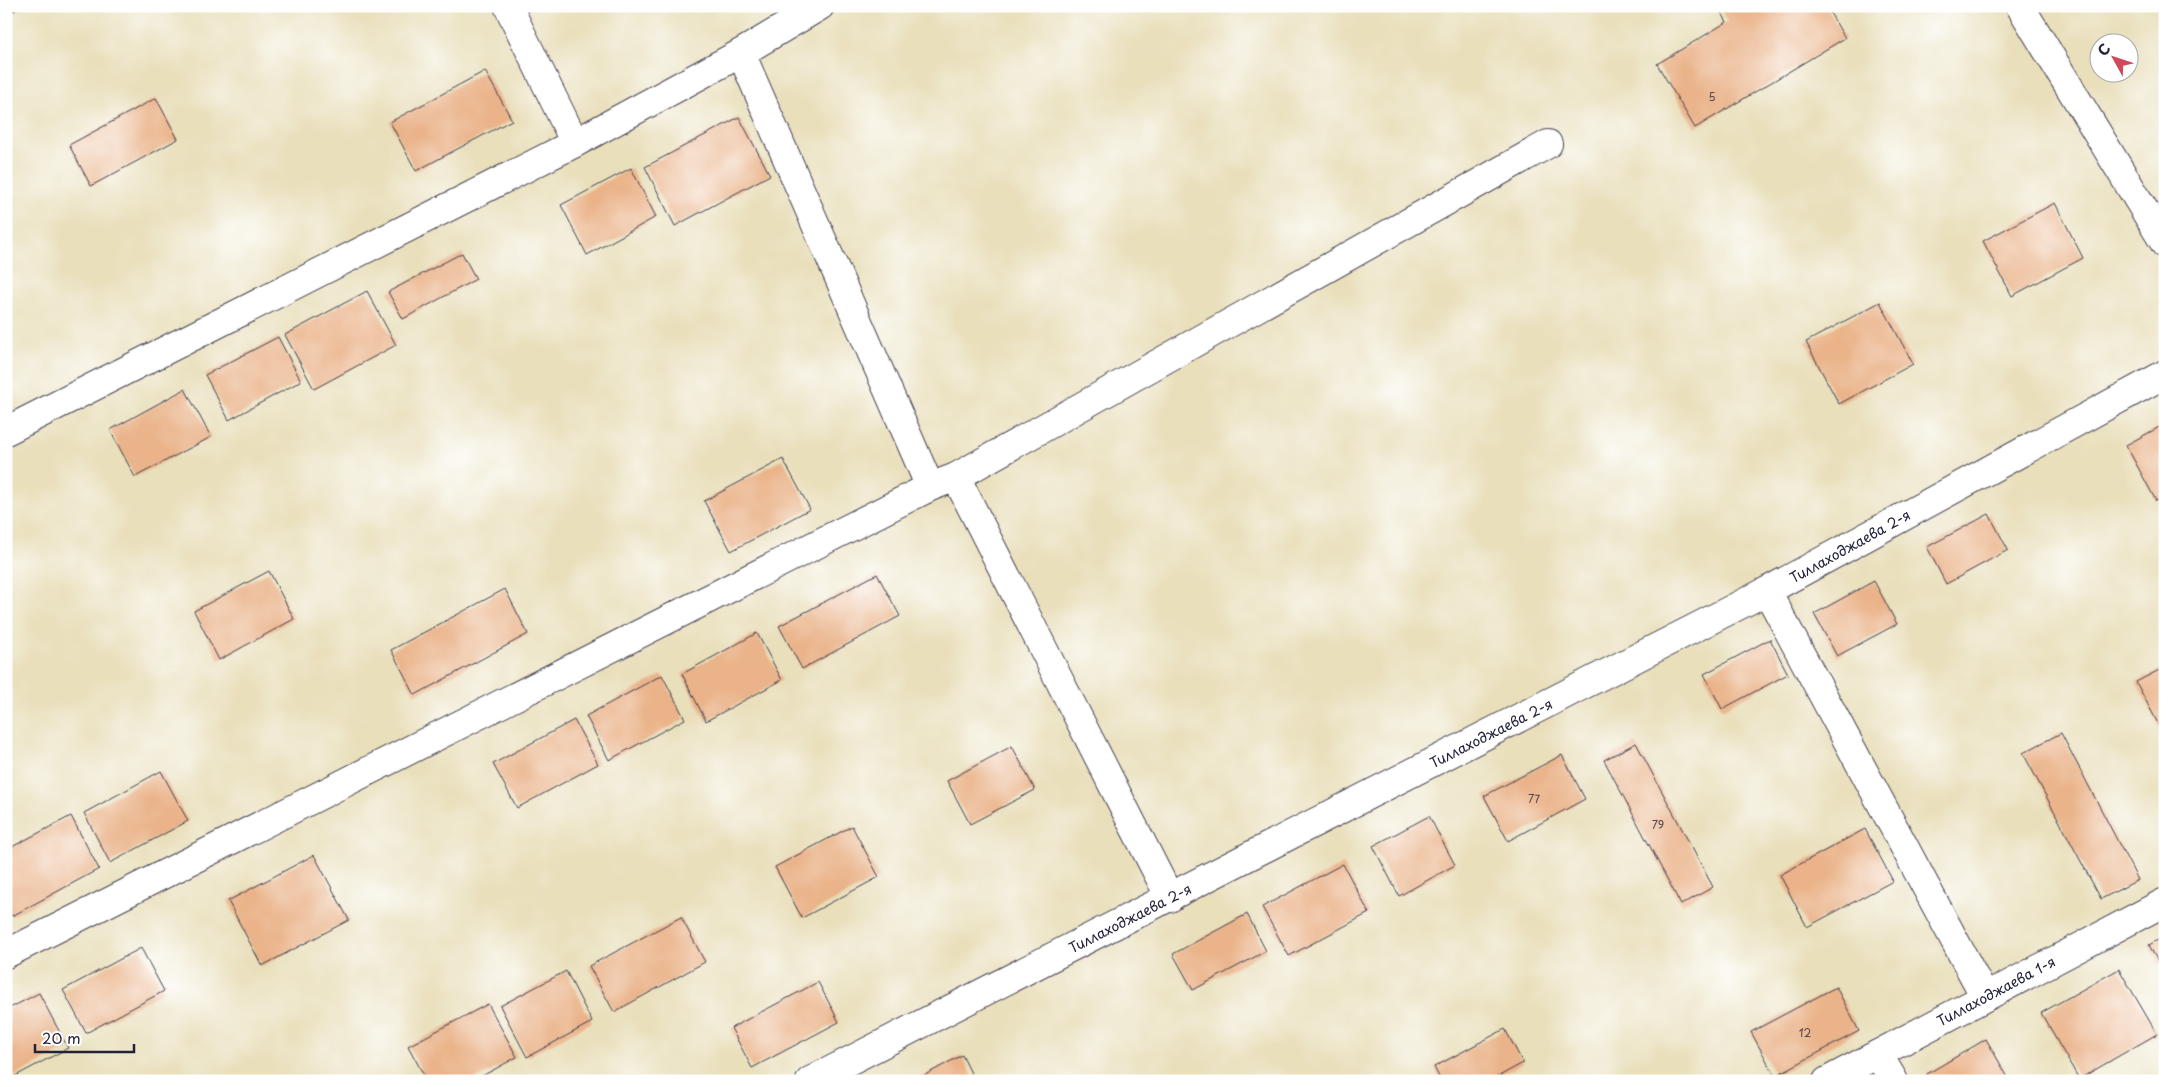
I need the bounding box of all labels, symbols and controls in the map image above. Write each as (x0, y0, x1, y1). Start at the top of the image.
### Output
north arrow (2088, 32, 2138, 82)
text: С (2092, 39, 2115, 60)
house number: 5 (1708, 88, 1716, 105)
street label: Тиллаходжаева 2-я (1786, 504, 1914, 588)
street label: Тиллаходжаева 2-я (1426, 693, 1556, 773)
house number: 77 (1528, 790, 1540, 807)
house number: 79 (1652, 816, 1664, 833)
street label: Тиллаходжаева 2-я (1065, 878, 1195, 958)
street label: Тиллаходжаева 1-я (1933, 951, 2059, 1031)
scale bar (35, 1022, 134, 1054)
house number: 12 (1799, 1024, 1812, 1041)
text: 20 m (42, 1026, 81, 1049)

